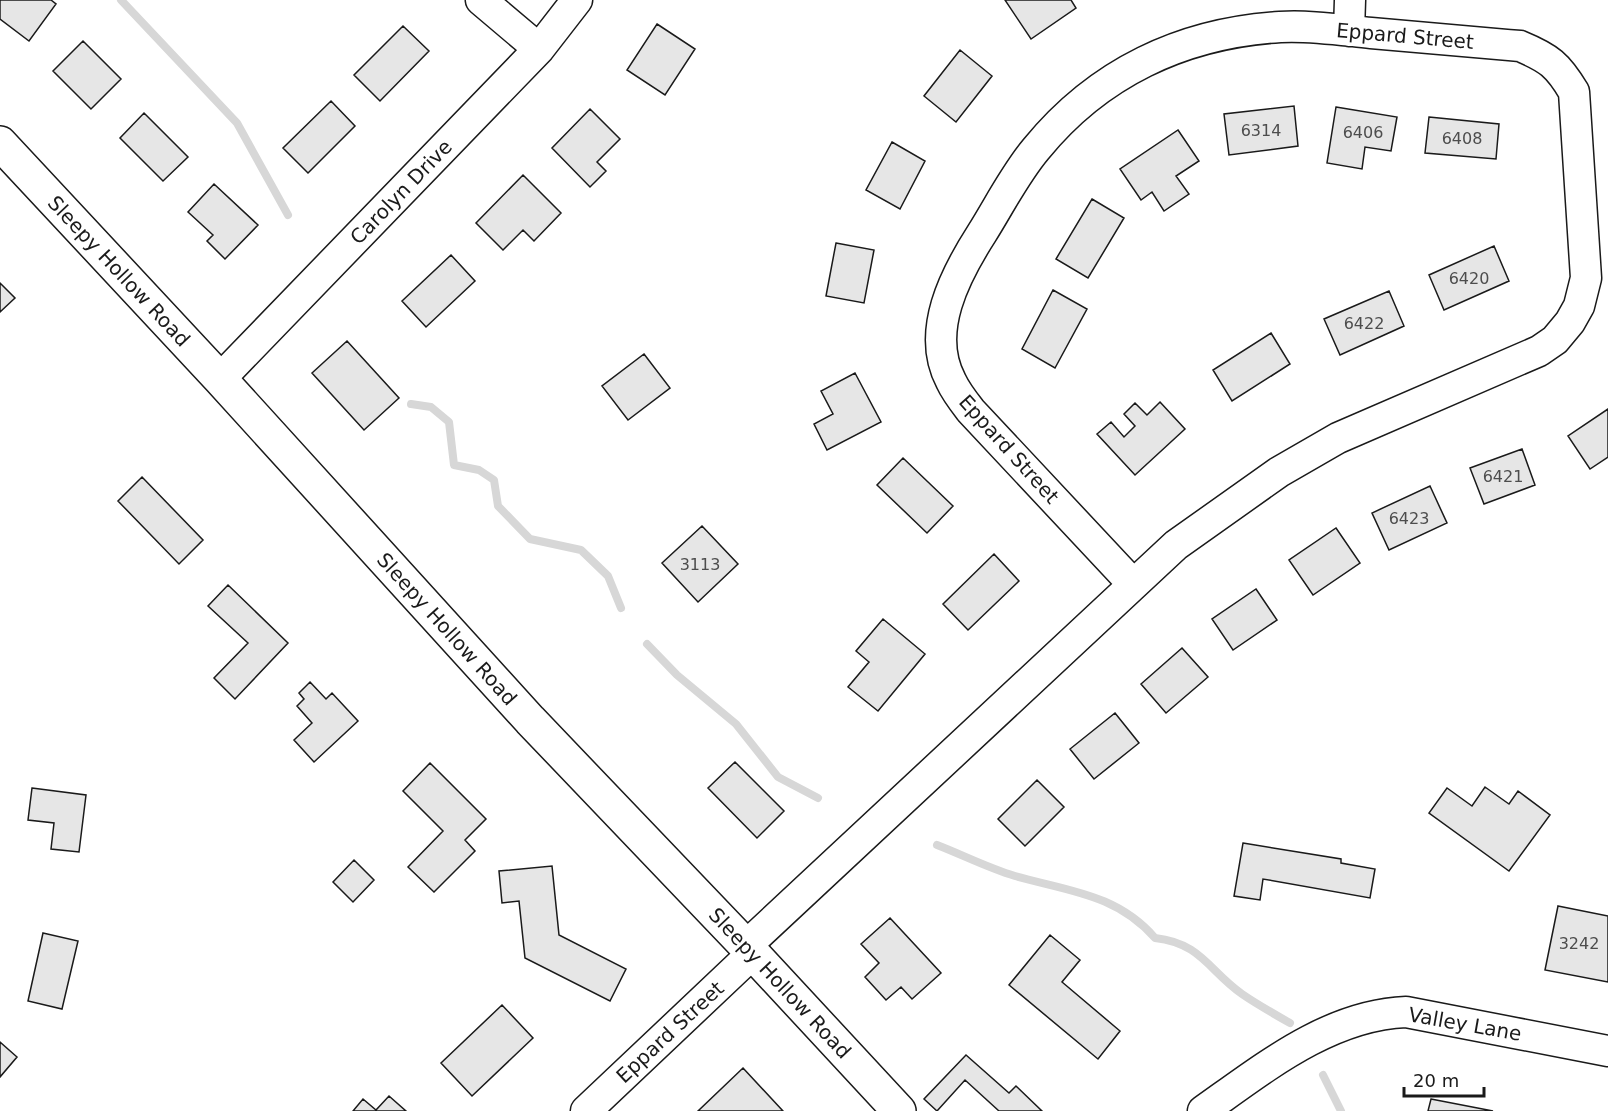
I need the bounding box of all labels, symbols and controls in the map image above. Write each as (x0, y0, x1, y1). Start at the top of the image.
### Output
street label: Eppard Street (1335, 18, 1475, 54)
house number: 6314 (1241, 121, 1281, 140)
house number: 6406 (1343, 123, 1383, 142)
house number: 6408 (1442, 129, 1482, 148)
street label: Carolyn Drive (345, 135, 457, 249)
street label: Sleepy Hollow Road (43, 191, 195, 351)
house number: 6420 (1449, 269, 1489, 288)
house number: 6422 (1344, 314, 1384, 333)
street label: Eppard Street (954, 390, 1064, 508)
house number: 6421 (1483, 467, 1523, 486)
house number: 6423 (1389, 509, 1429, 528)
street label: Sleepy Hollow Road (372, 548, 522, 710)
house number: 3113 (680, 555, 720, 574)
street label: Sleepy Hollow Road (704, 903, 856, 1063)
house number: 3242 (1559, 934, 1599, 953)
street label: Eppard Street (611, 976, 729, 1088)
street label: Valley Lane (1407, 1002, 1523, 1046)
scale bar (1404, 1060, 1484, 1098)
text: 20 m (1413, 1070, 1459, 1091)

